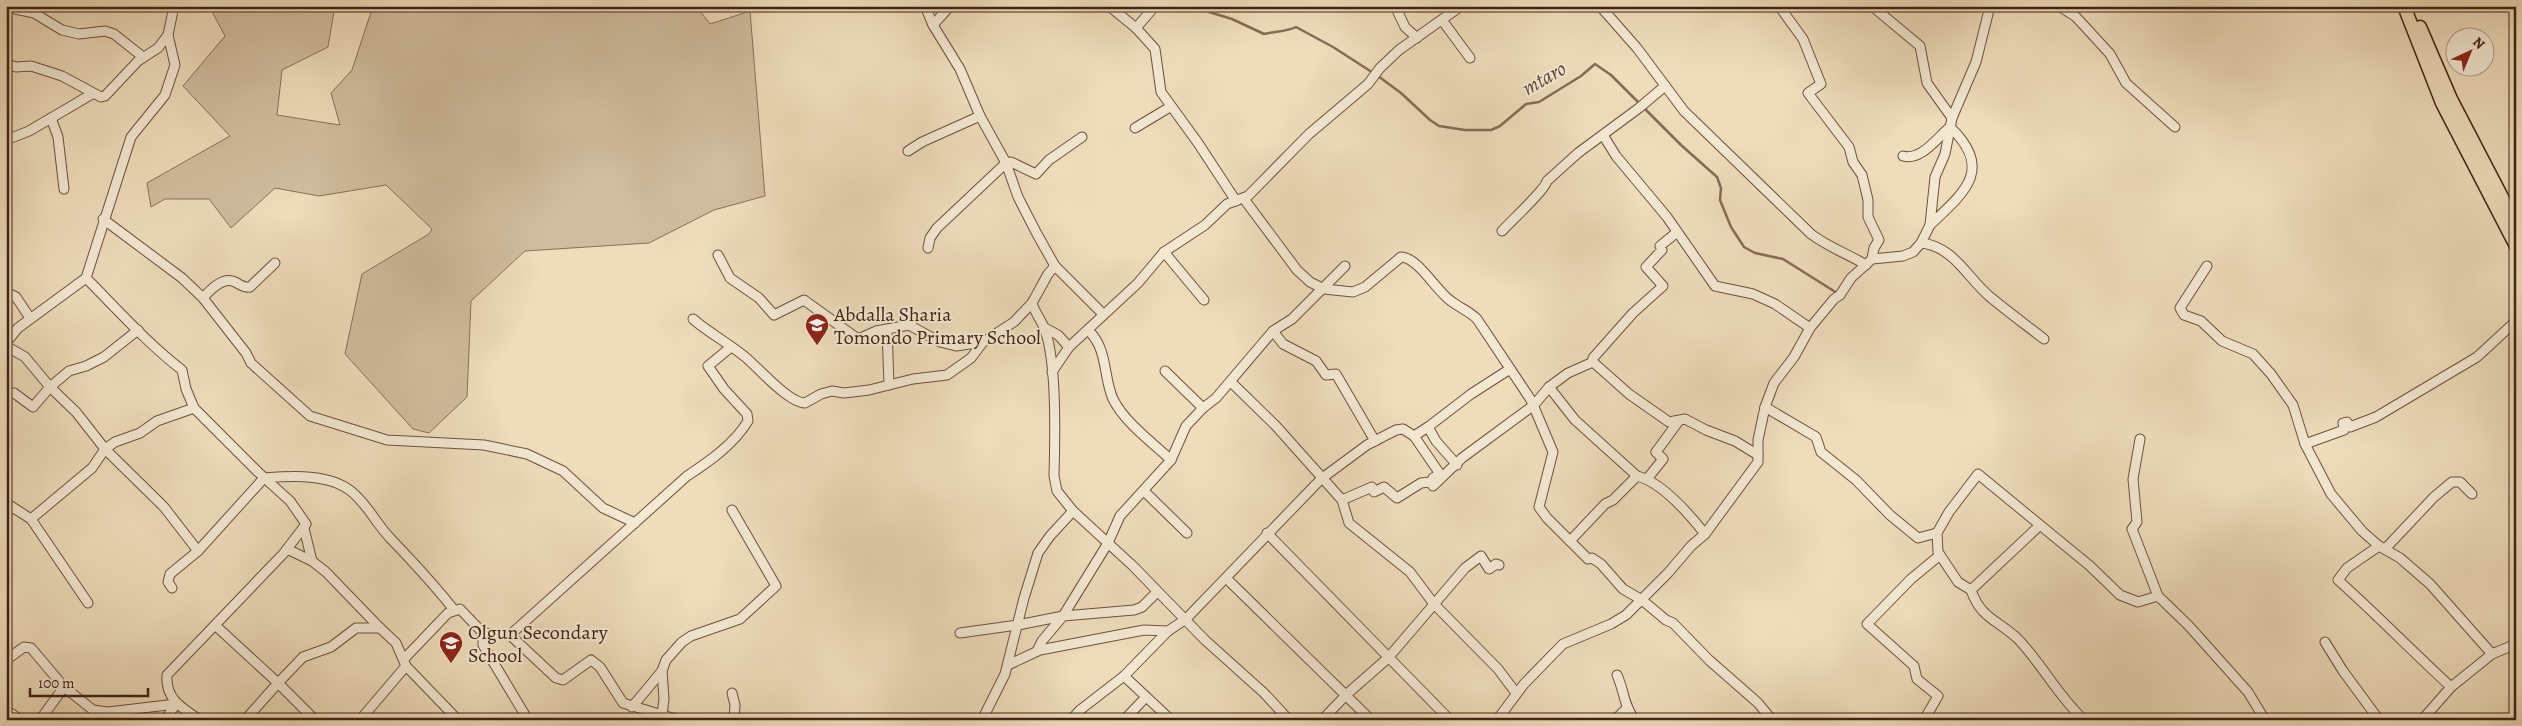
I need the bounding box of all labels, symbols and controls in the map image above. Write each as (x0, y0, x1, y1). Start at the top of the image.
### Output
north arrow (2444, 28, 2494, 78)
text: N (2468, 33, 2489, 53)
water label: mtaro (1517, 54, 1571, 102)
place label: Abdalla Sharia Tomondo Primary School (833, 301, 1041, 351)
school or university icon: Abdalla Sharia Tomondo Primary School (804, 312, 830, 346)
place label: Olgun Secondary School (468, 619, 609, 669)
school or university icon: Olgun Secondary School (438, 630, 464, 664)
scale bar (30, 666, 148, 698)
text: 100 m (38, 673, 75, 693)

